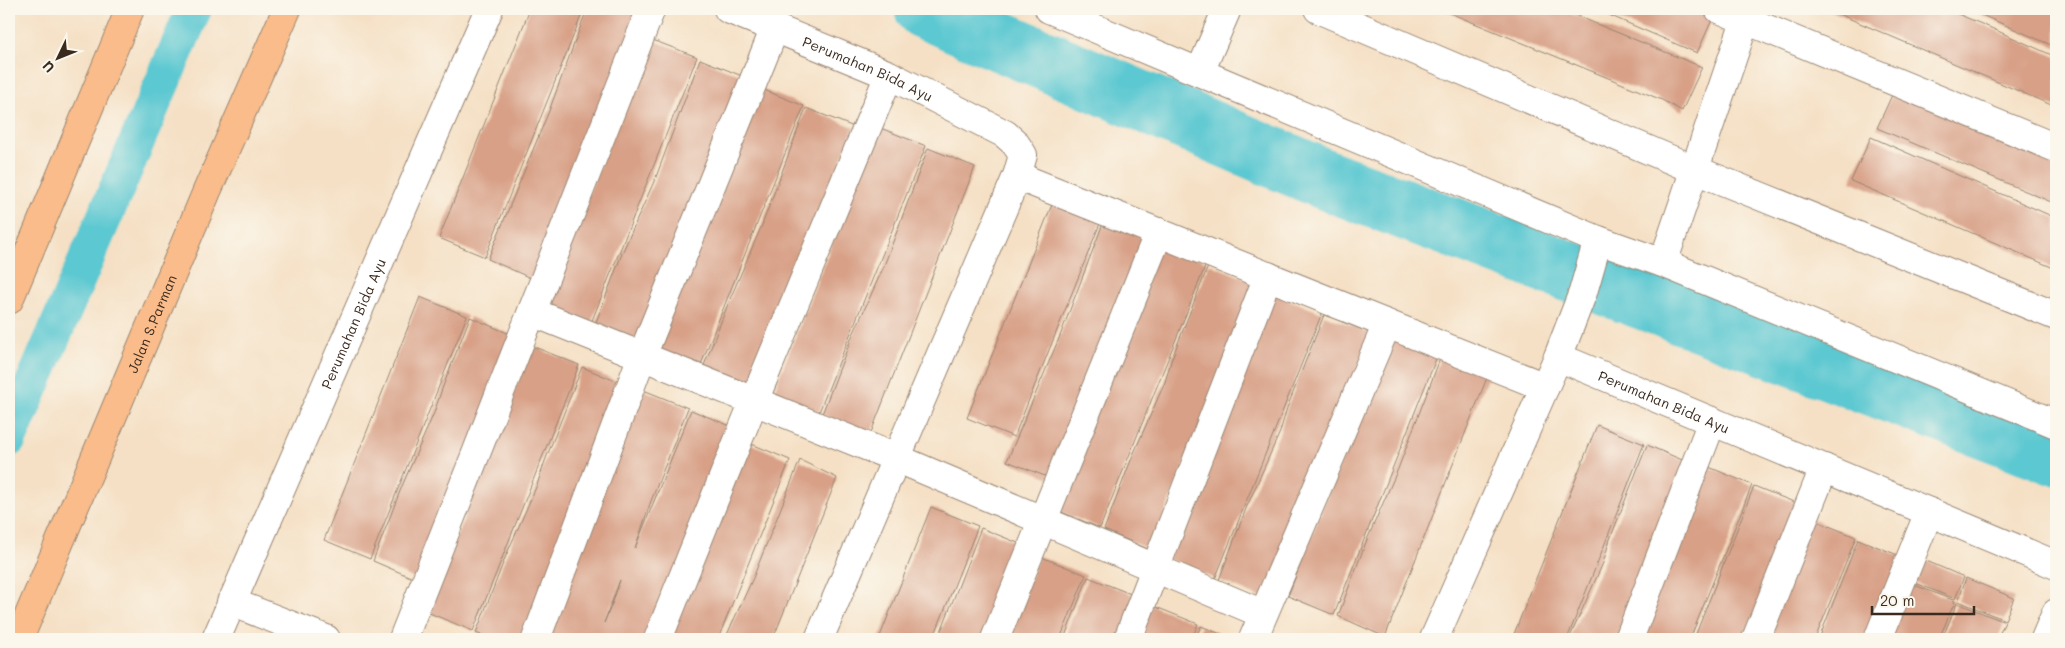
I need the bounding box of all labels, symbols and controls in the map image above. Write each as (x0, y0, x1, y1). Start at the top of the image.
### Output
street label: Perumahan Bida Ayu (800, 31, 936, 105)
north arrow (32, 32, 82, 82)
text: U (38, 57, 58, 77)
street label: Perumahan Bida Ayu (316, 255, 389, 392)
street label: Jalan S.Parman (122, 272, 180, 376)
street label: Perumahan Bida Ayu (1596, 365, 1733, 437)
scale bar (1872, 583, 1975, 615)
text: 20 m (1880, 590, 1914, 610)

